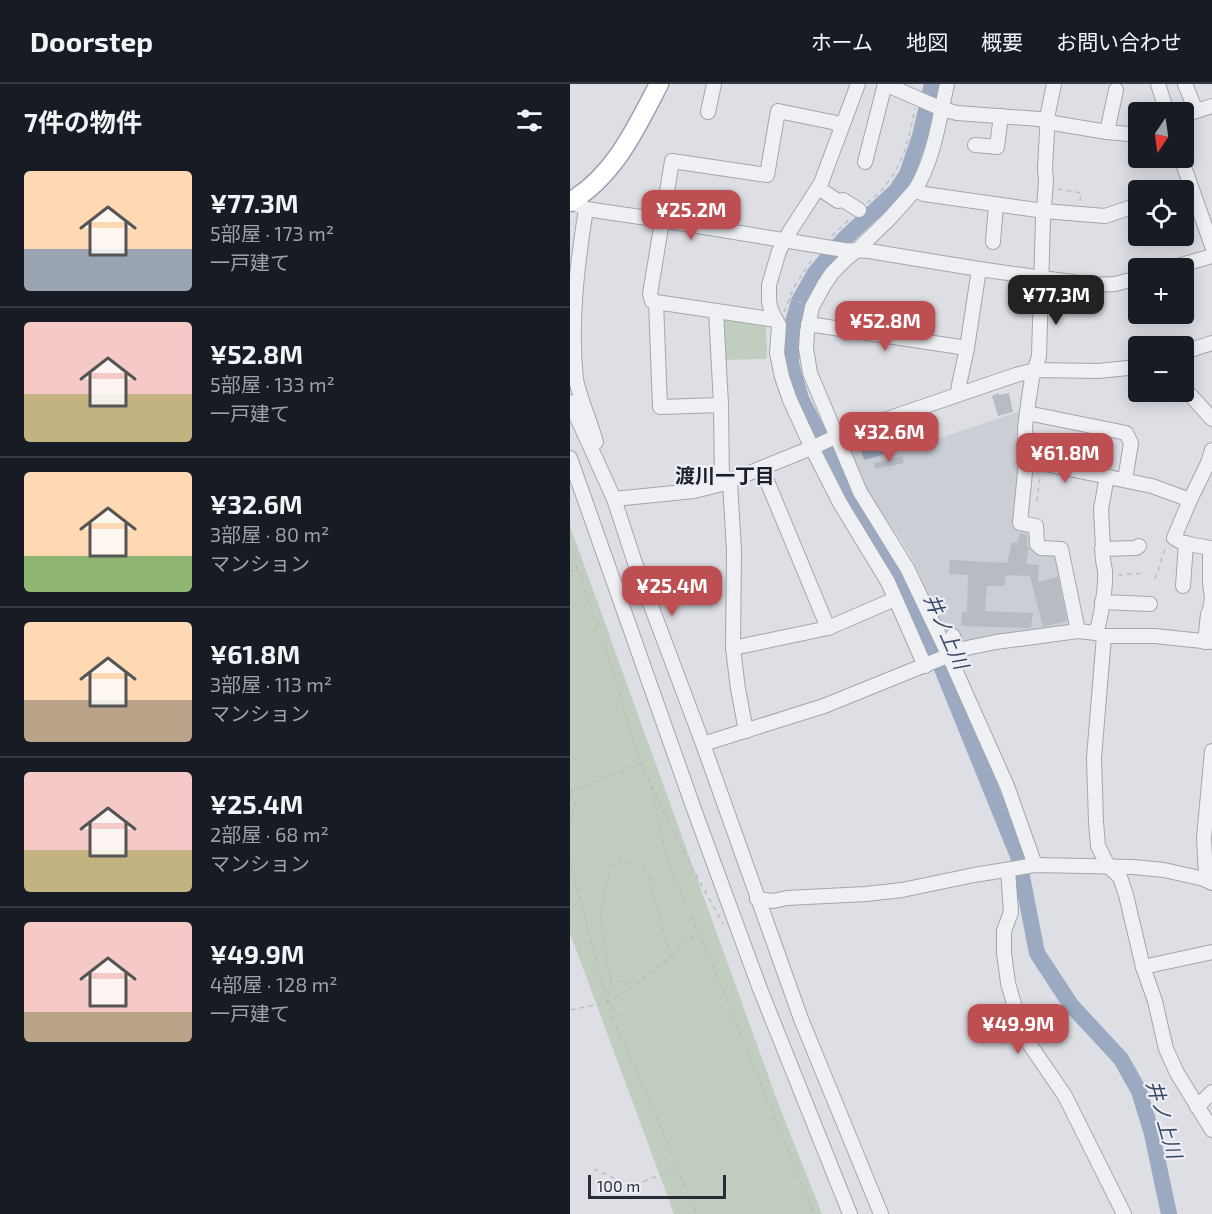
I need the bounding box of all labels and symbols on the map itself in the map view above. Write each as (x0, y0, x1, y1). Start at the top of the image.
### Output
north arrow (1128, 102, 1194, 168)
pin: ¥25.2M (642, 190, 740, 241)
pin: ¥77.3M (1007, 275, 1105, 326)
pin: ¥52.8M (836, 301, 934, 352)
pin: ¥32.6M (840, 412, 938, 463)
pin: ¥61.8M (1016, 433, 1114, 484)
district label: 渡川一丁目 (675, 463, 775, 487)
pin: ¥25.4M (623, 566, 721, 617)
water label: 井ノ上川 (920, 590, 975, 674)
pin: ¥49.9M (969, 1004, 1067, 1055)
water label: 井ノ上川 (1142, 1077, 1188, 1163)
scale bar (588, 1172, 726, 1200)

